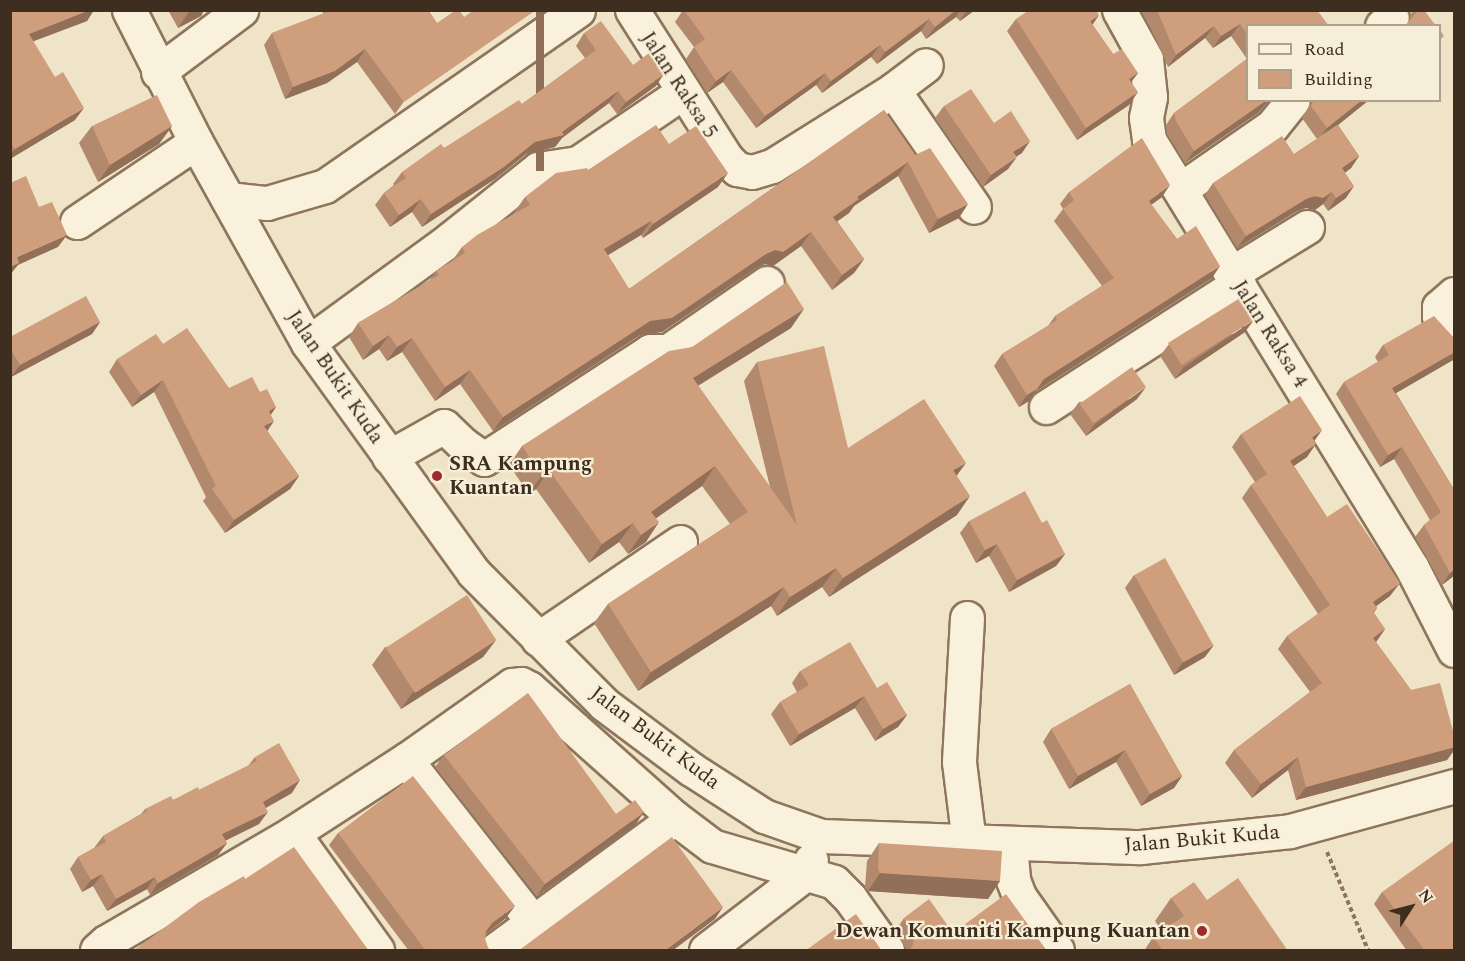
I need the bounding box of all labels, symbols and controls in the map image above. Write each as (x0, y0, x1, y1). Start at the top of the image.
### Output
legend (1246, 24, 1441, 102)
street label: Jalan Raksa 5 (635, 27, 723, 143)
text: Road (1304, 36, 1345, 63)
text: Building (1304, 66, 1373, 93)
street label: Jalan Raksa 4 (1227, 275, 1313, 393)
street label: Jalan Bukit Kuda (281, 305, 389, 449)
place label: SRA Kampung Kuantan (449, 451, 592, 501)
marker: SRA Kampung Kuantan (430, 469, 444, 483)
street label: Jalan Bukit Kuda (585, 681, 725, 795)
street label: Jalan Bukit Kuda (1123, 820, 1281, 858)
north arrow (1381, 877, 1441, 937)
text: N (1412, 884, 1439, 909)
place label: Dewan Komuniti Kampung Kuantan (836, 918, 1190, 944)
marker: Dewan Komuniti Kampung Kuantan (1195, 924, 1209, 938)

